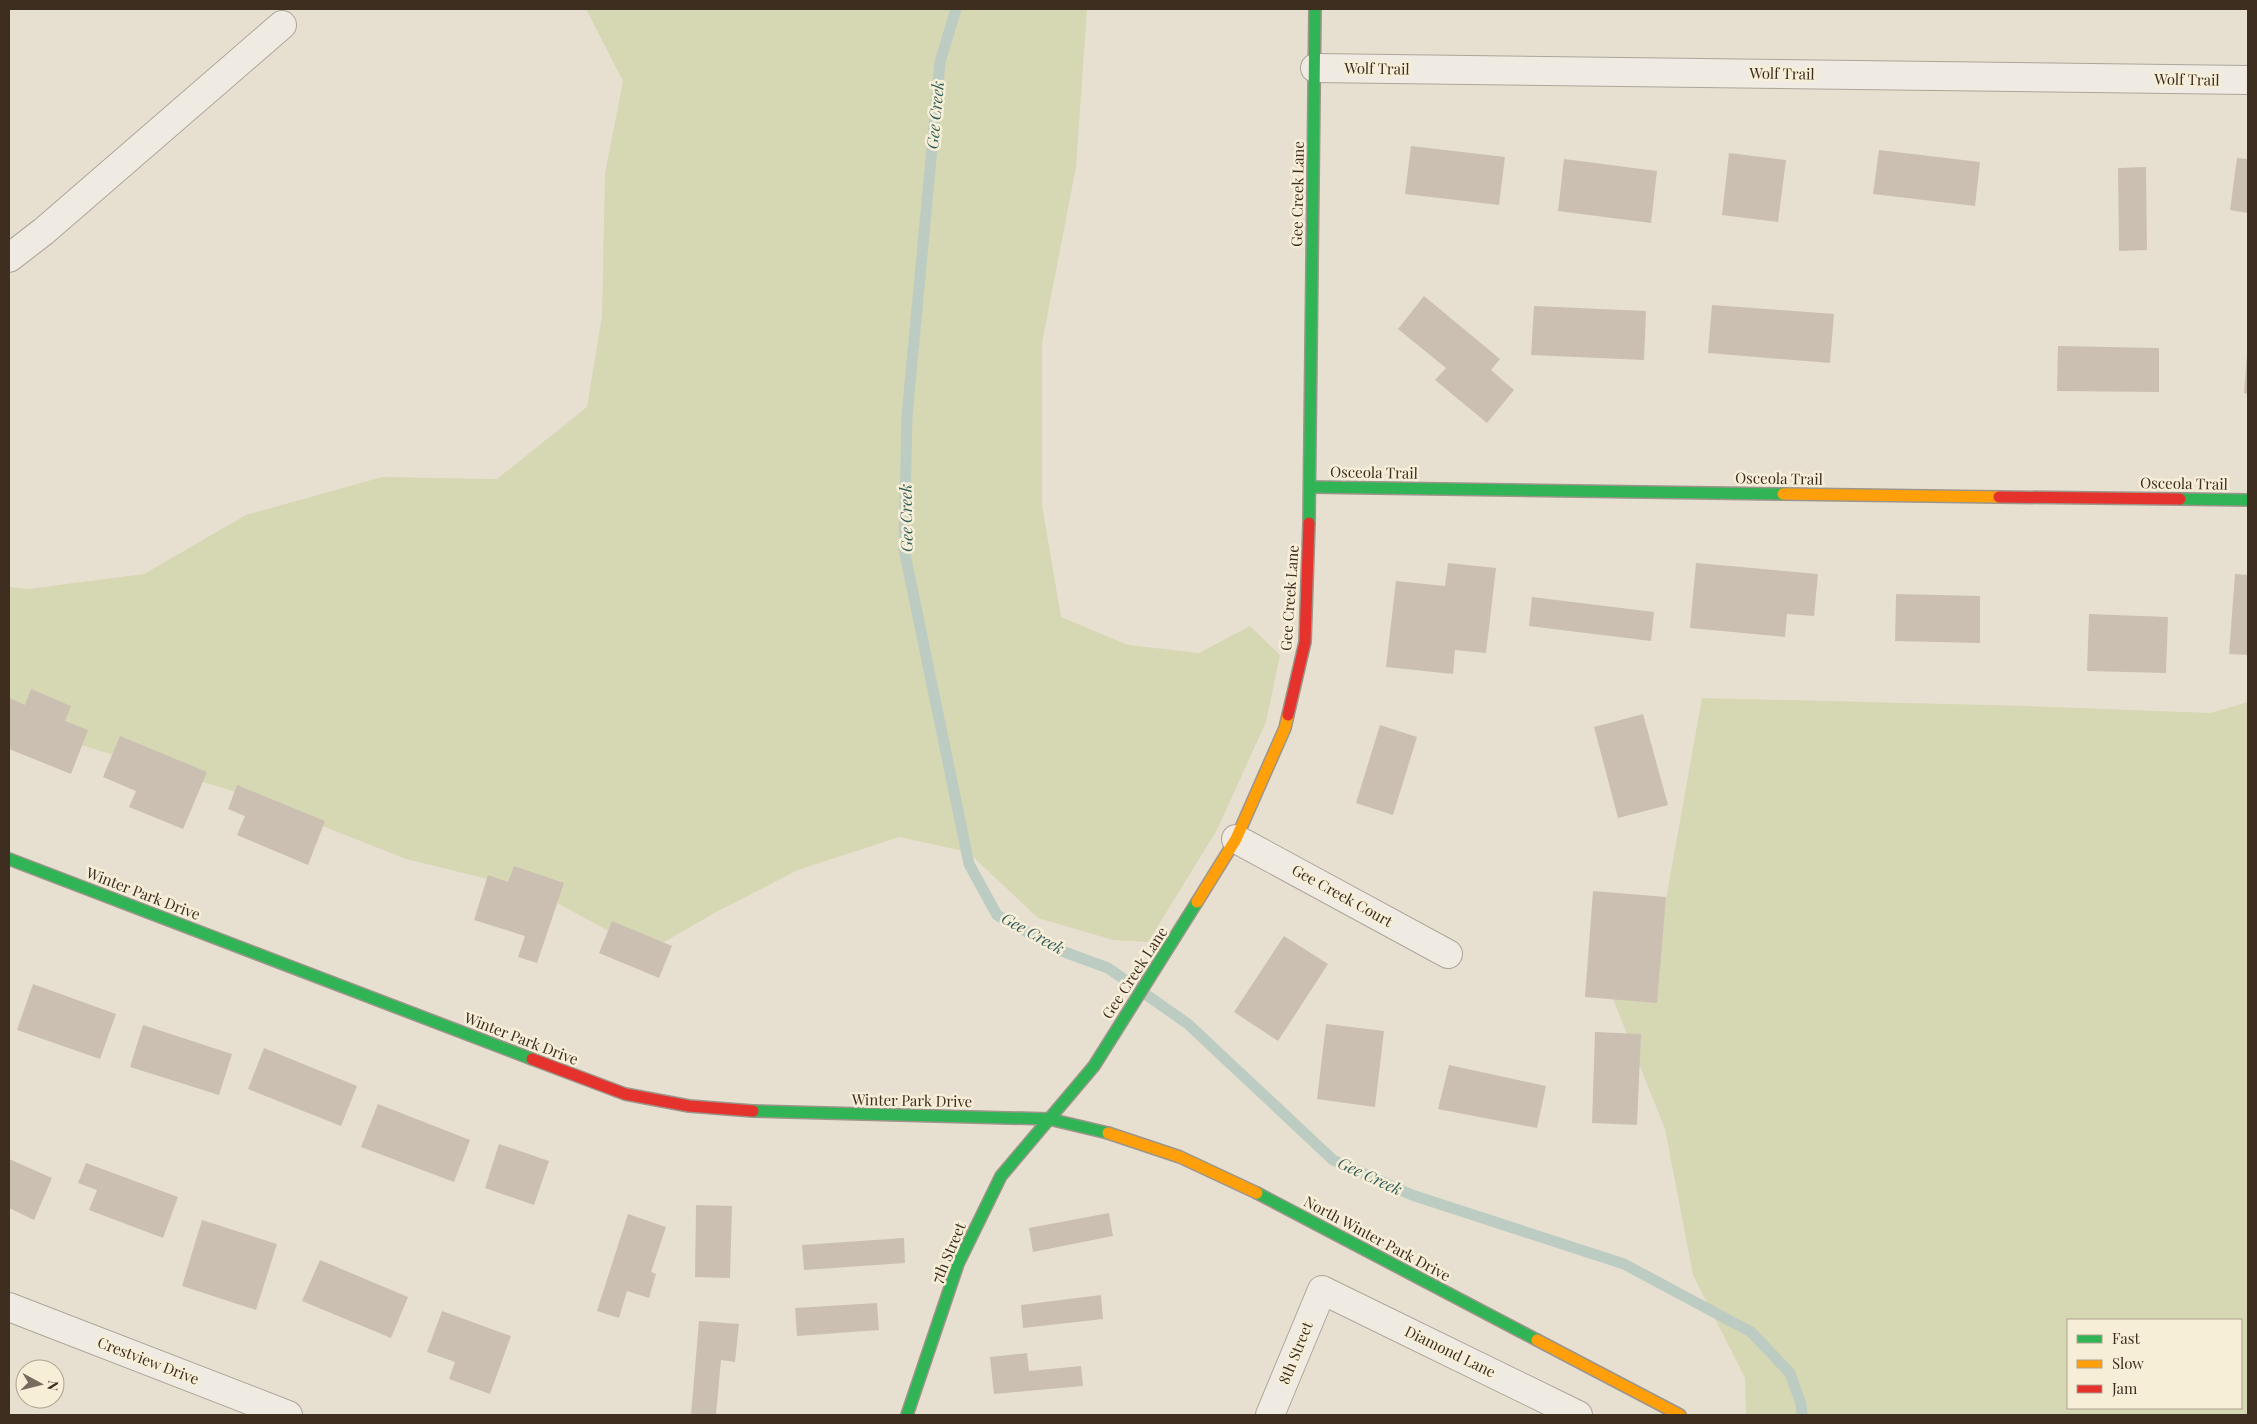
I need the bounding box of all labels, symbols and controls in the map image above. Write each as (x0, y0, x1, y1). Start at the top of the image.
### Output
street label: Wolf Trail (1343, 57, 1410, 79)
street label: Wolf Trail (1748, 62, 1815, 84)
street label: Wolf Trail (2153, 68, 2220, 90)
water label: Gee Creek (921, 80, 948, 150)
street label: Gee Creek Lane (1286, 141, 1308, 247)
street label: Osceola Trail (1330, 461, 1418, 483)
street label: Osceola Trail (1735, 467, 1823, 489)
street label: Osceola Trail (2140, 472, 2228, 494)
water label: Gee Creek (894, 484, 917, 552)
street label: Gee Creek Lane (1275, 544, 1303, 651)
street label: Gee Creek Court (1288, 859, 1397, 931)
street label: Winter Park Drive (83, 862, 203, 924)
water label: Gee Creek (998, 907, 1068, 958)
street label: Gee Creek Lane (1097, 923, 1171, 1022)
street label: Winter Park Drive (461, 1007, 581, 1069)
street label: Winter Park Drive (851, 1089, 972, 1111)
water label: Gee Creek (1335, 1152, 1406, 1199)
street label: North Winter Park Drive (1301, 1191, 1454, 1285)
street label: 7th Street (926, 1219, 970, 1286)
street label: 8th Street (1273, 1318, 1317, 1387)
legend (2067, 1319, 2242, 1409)
street label: Diamond Lane (1402, 1321, 1499, 1382)
text: Fast (2112, 1328, 2141, 1348)
street label: Crestview Drive (95, 1332, 202, 1389)
text: Slow (2112, 1353, 2144, 1373)
north arrow (15, 1359, 65, 1409)
text: Jam (2111, 1378, 2138, 1398)
text: N (43, 1379, 63, 1392)

